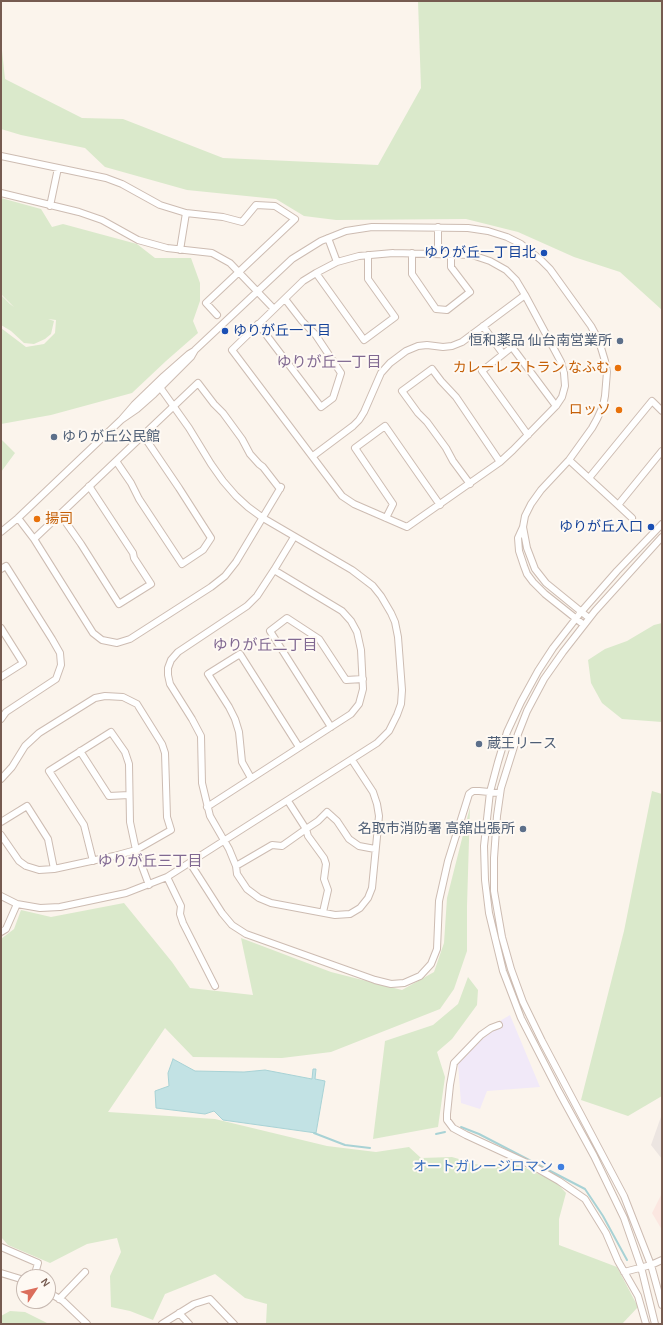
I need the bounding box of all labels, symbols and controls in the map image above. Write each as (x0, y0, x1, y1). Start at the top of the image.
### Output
place label: ゆりが丘一丁目北 (424, 245, 536, 261)
marker: ゆりが丘一丁目北 (539, 248, 549, 258)
place label: ゆりが丘一丁目 (233, 323, 331, 339)
marker: ゆりが丘一丁目 (220, 326, 230, 336)
place label: 恒和薬品 仙台南営業所 (469, 333, 612, 349)
marker: 恒和薬品 仙台南営業所 (615, 336, 625, 346)
district label: ゆりが丘一丁目 (277, 354, 381, 372)
place label: カレーレストラン なふむ (453, 360, 610, 376)
marker: カレーレストラン なふむ (613, 363, 623, 373)
place label: ロッソ (569, 402, 611, 418)
marker: ロッソ (614, 405, 624, 415)
place label: ゆりが丘公民館 (62, 429, 160, 445)
marker: ゆりが丘公民館 (49, 432, 59, 442)
place label: 揚司 (45, 511, 73, 527)
marker: 揚司 (32, 514, 42, 524)
place label: ゆりが丘入口 (559, 519, 643, 535)
marker: ゆりが丘入口 (646, 522, 656, 532)
district label: ゆりが丘二丁目 (213, 637, 317, 655)
place label: 蔵王リース (487, 736, 557, 752)
marker: 蔵王リース (474, 739, 484, 749)
place label: 名取市消防署 高舘出張所 (358, 821, 515, 837)
marker: 名取市消防署 高舘出張所 (518, 824, 528, 834)
district label: ゆりが丘三丁目 (98, 853, 202, 871)
place label: オートガレージロマン (413, 1159, 553, 1175)
marker: オートガレージロマン (556, 1162, 566, 1172)
north arrow (16, 1269, 56, 1309)
text: N (38, 1275, 53, 1289)

